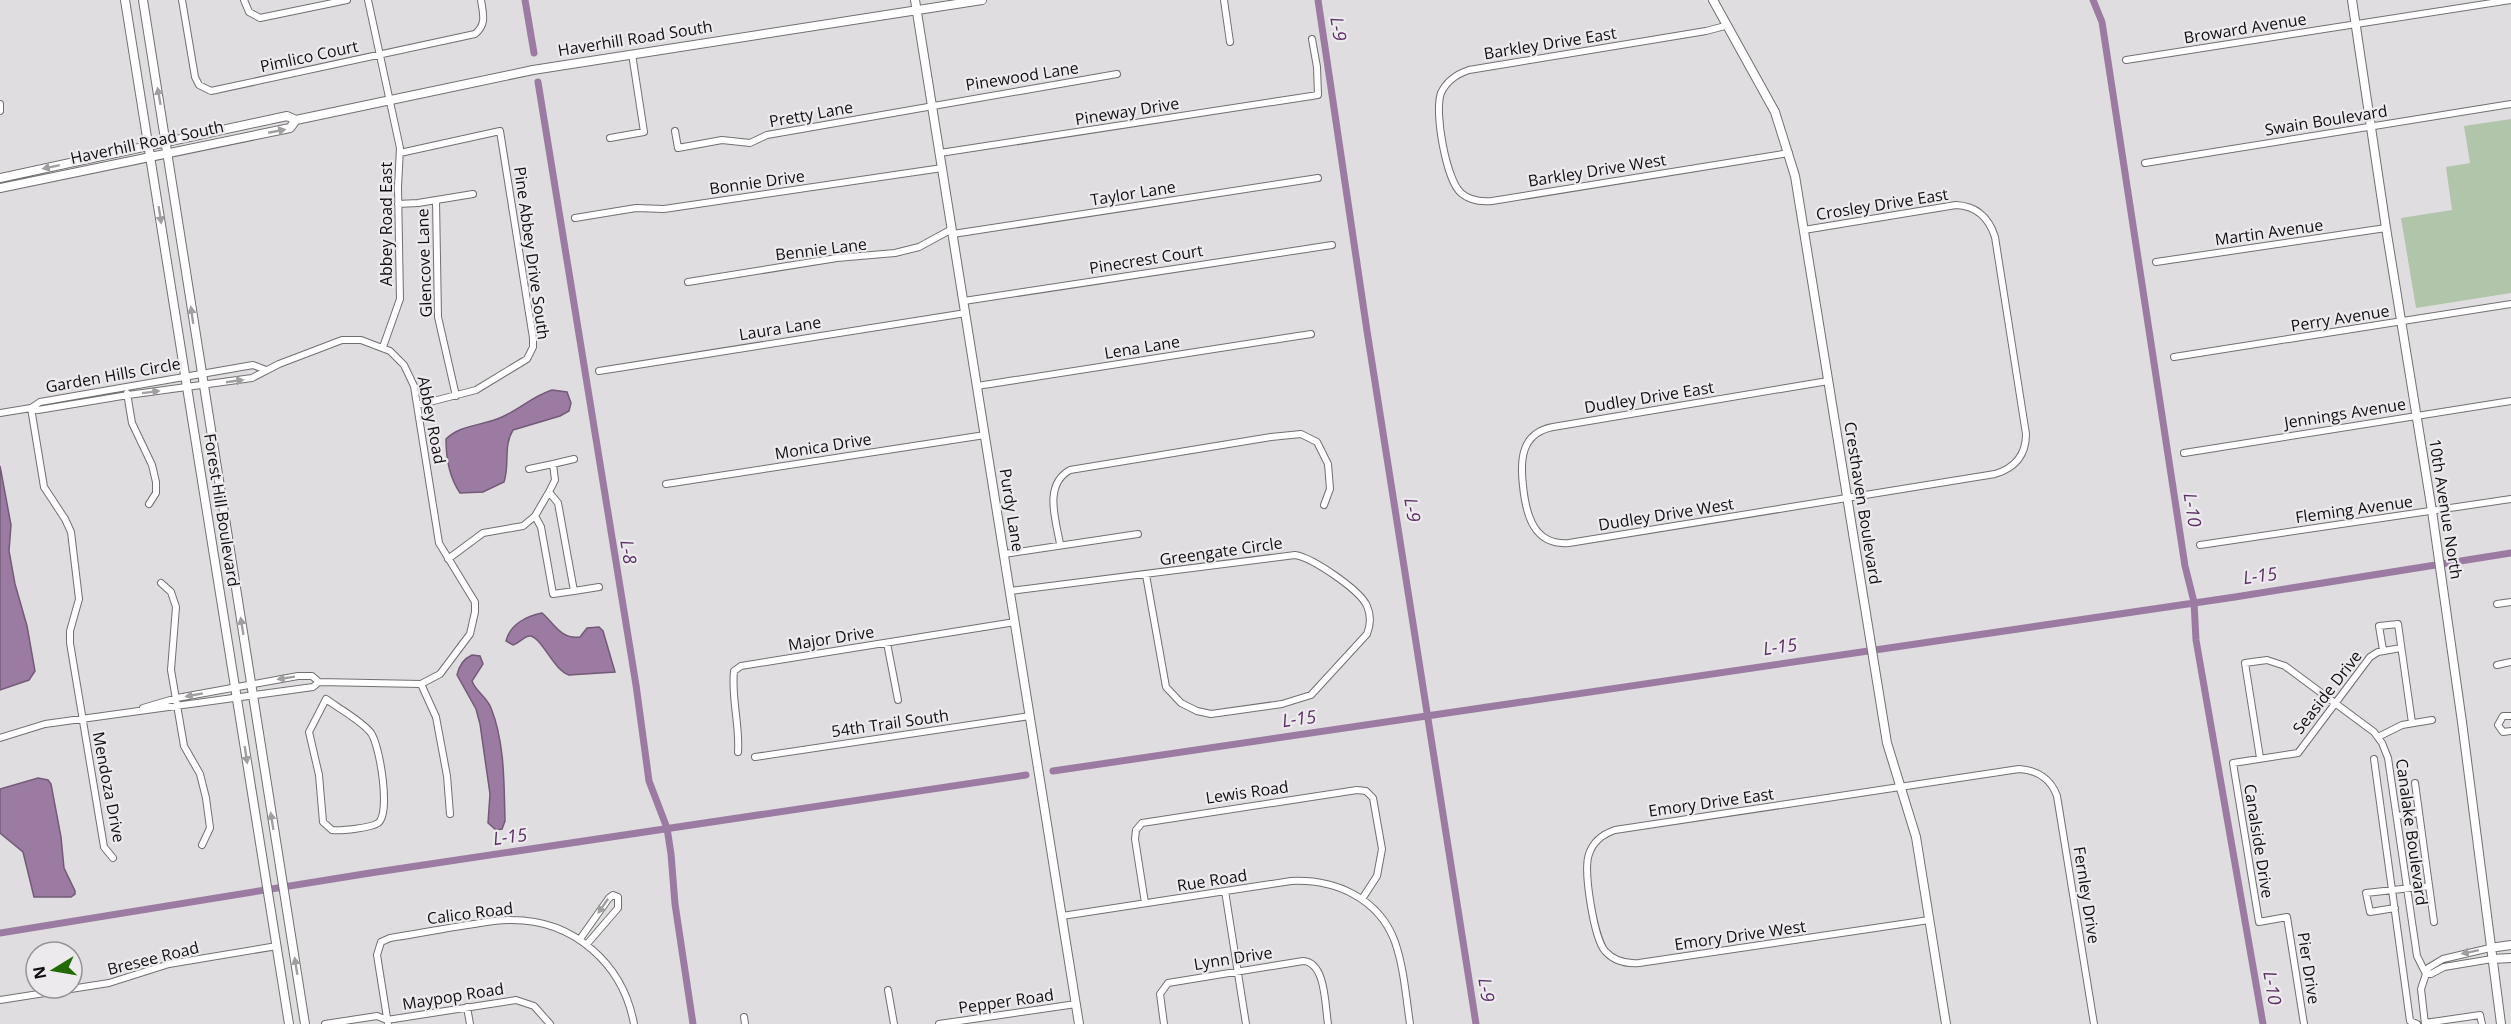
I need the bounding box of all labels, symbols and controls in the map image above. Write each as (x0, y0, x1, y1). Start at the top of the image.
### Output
street label: Broward Avenue (2182, 7, 2308, 49)
street label: Haverhill Road South (556, 15, 714, 61)
water label: L-9 (1325, 15, 1353, 43)
street label: Barkley Drive East (1482, 22, 1618, 64)
street label: Pimlico Court (258, 35, 360, 77)
street label: Pinewood Lane (964, 56, 1080, 96)
one-way arrow (154, 86, 163, 105)
street label: Pineway Drive (1073, 92, 1181, 130)
street label: Pretty Lane (767, 96, 855, 132)
street label: Swain Boulevard (2263, 99, 2389, 141)
street label: Haverhill Road South (68, 115, 226, 169)
one-way arrow (268, 126, 287, 135)
street label: Barkley Drive West (1526, 148, 1668, 192)
street label: Abbey Road East (375, 162, 397, 286)
one-way arrow (41, 163, 60, 172)
street label: Bonnie Drive (708, 164, 806, 200)
street label: Pine Abbey Drive South (509, 165, 555, 341)
street label: Taylor Lane (1089, 175, 1177, 211)
street label: Crosley Drive East (1814, 183, 1950, 225)
one-way arrow (156, 205, 165, 224)
street label: Glencove Lane (411, 208, 437, 318)
street label: Martin Avenue (2213, 214, 2325, 250)
street label: Bennie Lane (774, 232, 868, 266)
street label: Pinecrest Court (1088, 239, 1205, 279)
street label: Perry Avenue (2289, 299, 2391, 337)
one-way arrow (188, 306, 197, 325)
street label: Laura Lane (737, 311, 823, 345)
street label: Lena Lane (1103, 330, 1181, 364)
street label: Garden Hills Circle (44, 352, 182, 398)
street label: Abbey Road (413, 374, 451, 466)
one-way arrow (226, 376, 245, 385)
street label: Dudley Drive East (1583, 376, 1716, 418)
one-way arrow (141, 387, 160, 397)
street label: Jennings Avenue (2281, 393, 2407, 434)
street label: Cresthaven Boulevard (1839, 420, 1887, 586)
street label: Monica Drive (773, 427, 873, 465)
street label: Forest Hill Boulevard (199, 432, 245, 588)
street label: 10th Avenue North (2424, 437, 2468, 581)
street label: Purdy Lane (995, 467, 1029, 553)
street label: Fleming Avenue (2294, 490, 2414, 528)
water label: L-10 (2178, 491, 2208, 529)
street label: Dudley Drive West (1597, 492, 1736, 536)
water label: L-9 (1399, 496, 1427, 524)
street label: Greengate Circle (1158, 531, 1284, 571)
water label: L-8 (615, 538, 643, 566)
water label: L-15 (2241, 561, 2278, 589)
one-way arrow (237, 616, 246, 635)
street label: Major Drive (786, 620, 876, 656)
water label: L-15 (1761, 632, 1798, 660)
street label: Seaside Drive (2287, 646, 2367, 738)
one-way arrow (276, 674, 295, 683)
one-way arrow (185, 690, 204, 699)
street label: 54th Trail South (830, 704, 950, 742)
water label: L-15 (1280, 704, 1317, 732)
street label: Mendoza Drive (87, 730, 131, 844)
one-way arrow (242, 745, 251, 764)
street label: Canalake Boulevard (2391, 757, 2433, 907)
street label: Lewis Road (1204, 775, 1290, 809)
street label: Emory Drive East (1647, 782, 1775, 822)
street label: Canalside Drive (2239, 782, 2279, 900)
one-way arrow (268, 811, 277, 830)
water label: L-15 (491, 822, 528, 850)
street label: Fernley Drive (2068, 845, 2106, 945)
street label: Rue Road (1175, 864, 1249, 896)
street label: Calico Road (426, 897, 514, 929)
one-way arrow (598, 898, 609, 914)
street label: Emory Drive West (1673, 915, 1807, 955)
street label: Pier Drive (2292, 930, 2326, 1006)
street label: Bresee Road (105, 936, 201, 980)
north arrow (24, 940, 84, 1000)
street label: Lynn Drive (1192, 941, 1274, 975)
one-way arrow (2461, 948, 2480, 958)
one-way arrow (291, 957, 300, 976)
text: N (27, 964, 51, 981)
water label: L-10 (2258, 969, 2288, 1007)
water label: L-9 (1473, 976, 1501, 1004)
street label: Maypop Road (400, 977, 506, 1015)
street label: Pepper Road (957, 983, 1055, 1019)

